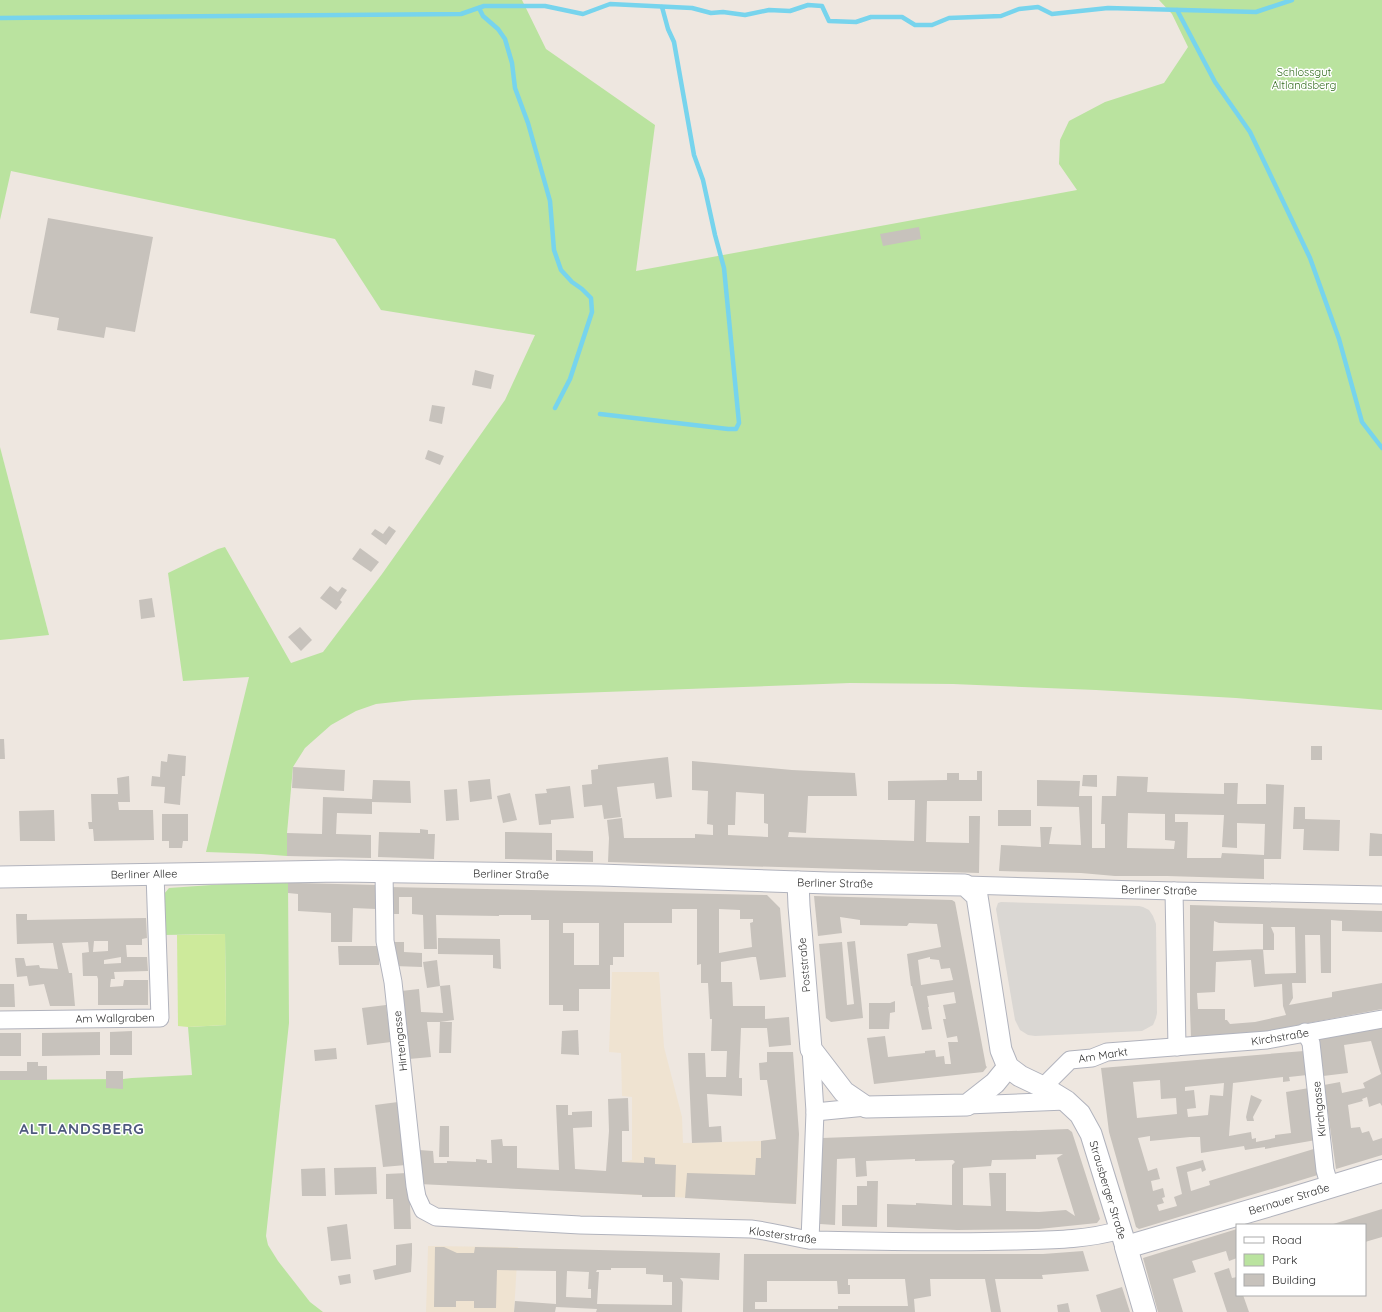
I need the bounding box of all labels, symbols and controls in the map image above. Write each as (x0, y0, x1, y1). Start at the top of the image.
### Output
park label: Schlossgut Altlandsberg (1272, 65, 1336, 92)
street label: Berliner Allee (110, 866, 178, 882)
street label: Berliner Straße (473, 866, 549, 882)
street label: Berliner Straße (797, 875, 873, 891)
street label: Berliner Straße (1121, 882, 1197, 898)
street label: Poststraße (795, 937, 813, 993)
street label: Am Wallgraben (75, 1010, 155, 1026)
street label: Hirtengasse (390, 1010, 410, 1072)
street label: Kirchstraße (1250, 1026, 1310, 1048)
street label: Am Markt (1077, 1044, 1129, 1066)
street label: Kirchgasse (1309, 1081, 1329, 1137)
district label: ALTLANDSBERG (19, 1119, 145, 1138)
street label: Strausberger Straße (1086, 1139, 1130, 1241)
street label: Bernauer Straße (1247, 1180, 1331, 1218)
street label: Klosterstraße (748, 1223, 818, 1247)
legend (1236, 1224, 1366, 1296)
text: Road (1272, 1232, 1302, 1247)
text: Park (1272, 1252, 1297, 1267)
text: Building (1272, 1272, 1316, 1287)

